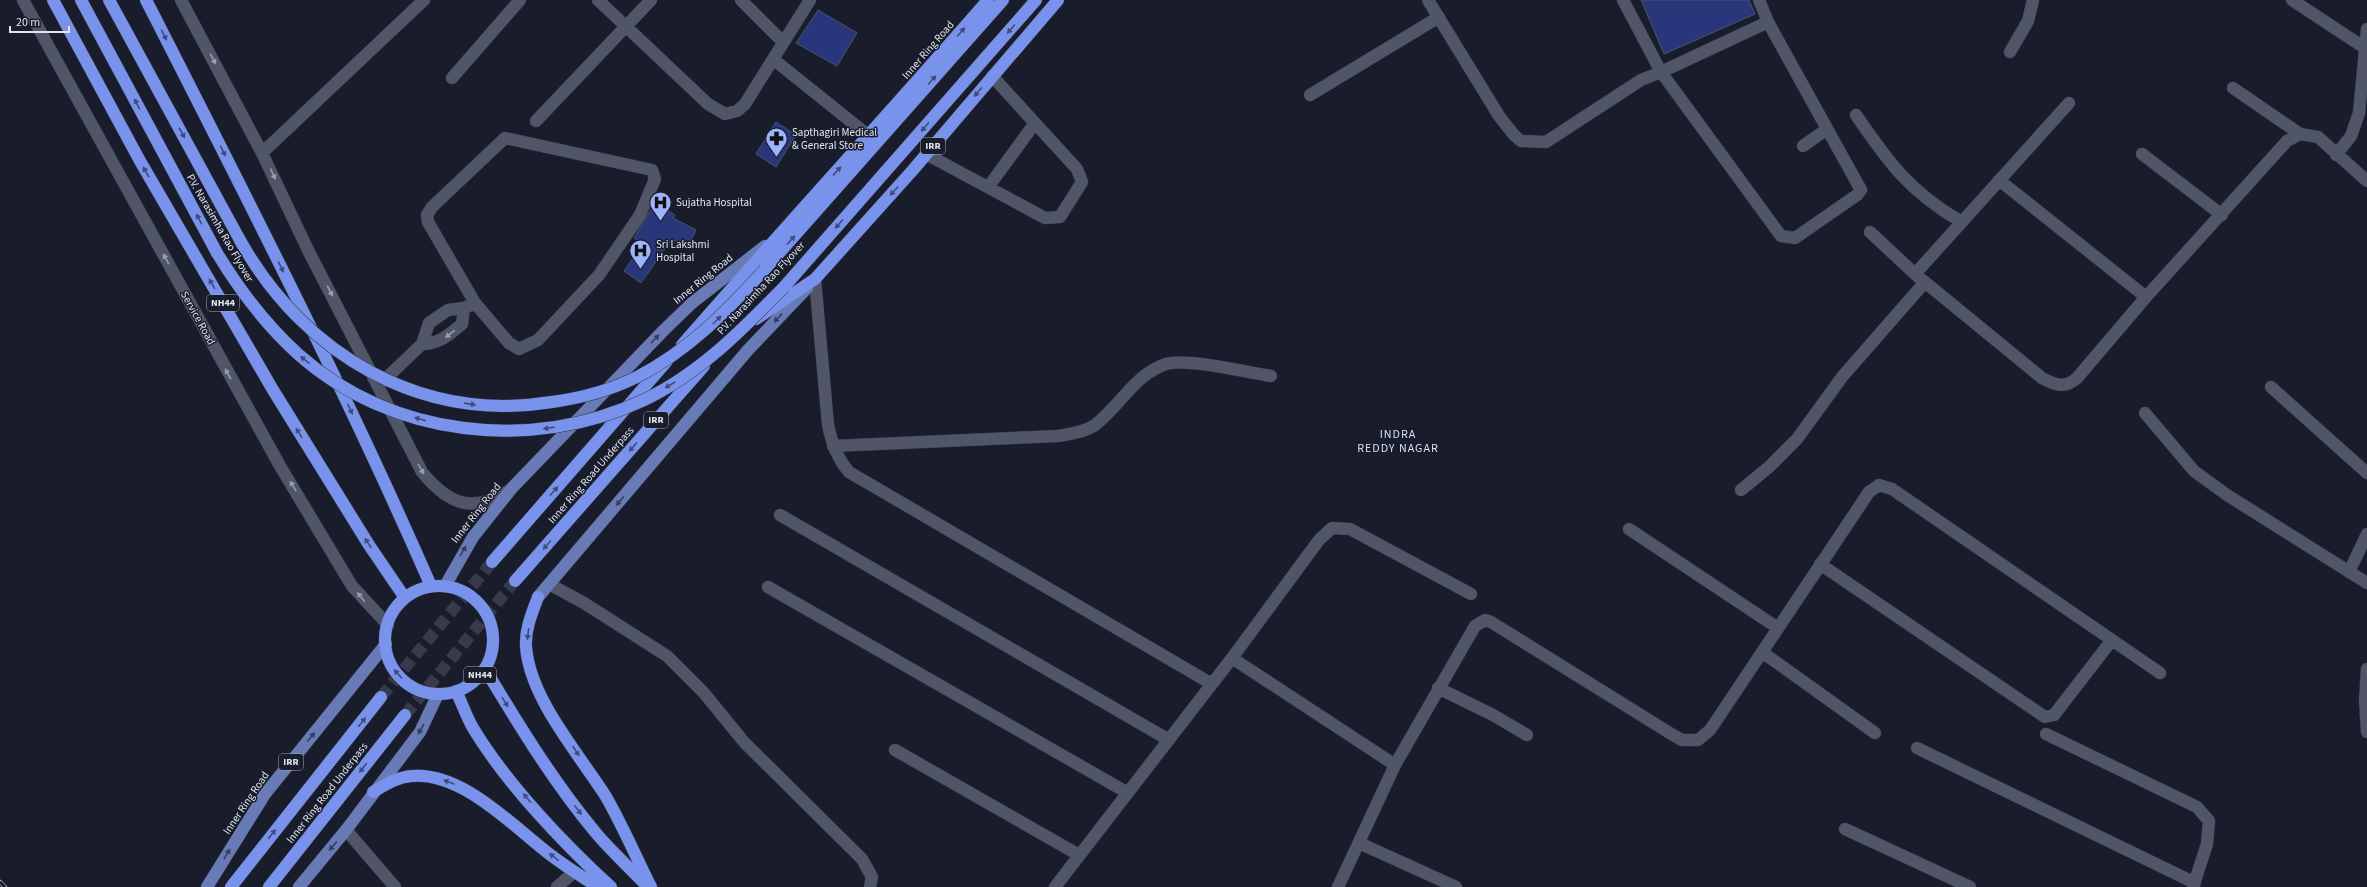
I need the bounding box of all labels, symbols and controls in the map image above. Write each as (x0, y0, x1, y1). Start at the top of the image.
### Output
scale bar (10, 8, 69, 34)
text: 20 m (16, 14, 40, 31)
street label: Inner Ring Road (898, 18, 958, 82)
one-way arrow (1006, 24, 1015, 34)
one-way arrow (956, 27, 965, 37)
one-way arrow (160, 29, 167, 40)
one-way arrow (209, 53, 216, 65)
one-way arrow (928, 74, 937, 85)
one-way arrow (974, 87, 983, 97)
one-way arrow (134, 98, 140, 110)
one-way arrow (920, 121, 929, 132)
pharmacy icon: Sapthagiri Medical & General Store (764, 125, 790, 158)
place label: Sapthagiri Medical & General Store (792, 125, 877, 153)
one-way arrow (178, 127, 185, 138)
road number: IRR (921, 138, 945, 154)
one-way arrow (220, 145, 226, 156)
one-way arrow (143, 166, 150, 178)
one-way arrow (832, 166, 842, 176)
one-way arrow (270, 169, 276, 180)
street label: P.V. Narasimha Rao Flyover (183, 171, 257, 285)
one-way arrow (889, 186, 899, 196)
hospital icon: Sujatha Hospital (648, 189, 674, 222)
place label: Sujatha Hospital (676, 195, 752, 210)
one-way arrow (195, 213, 202, 224)
one-way arrow (834, 219, 843, 229)
one-way arrow (786, 235, 795, 245)
hospital icon: Sri Lakshmi Hospital (627, 237, 653, 270)
place label: Sri Lakshmi Hospital (656, 237, 709, 265)
street label: P.V. Narasimha Rao Flyover (714, 238, 808, 338)
street label: Inner Ring Road (670, 250, 736, 308)
one-way arrow (162, 254, 169, 265)
one-way arrow (278, 261, 284, 272)
one-way arrow (208, 278, 215, 290)
one-way arrow (327, 285, 333, 297)
street label: Service Road (177, 288, 219, 348)
road number: NH44 (207, 295, 239, 311)
one-way arrow (773, 313, 783, 323)
one-way arrow (712, 315, 722, 325)
one-way arrow (445, 329, 455, 337)
one-way arrow (650, 334, 660, 344)
one-way arrow (300, 355, 311, 364)
one-way arrow (225, 368, 231, 379)
one-way arrow (664, 382, 676, 389)
one-way arrow (463, 401, 476, 407)
one-way arrow (347, 403, 353, 414)
road number: IRR (644, 412, 668, 428)
one-way arrow (414, 416, 426, 422)
street label: Inner Ring Road Underpass (545, 423, 638, 527)
one-way arrow (543, 425, 555, 431)
district label: INDRA REDDY NAGAR (1357, 426, 1439, 457)
one-way arrow (295, 427, 302, 439)
one-way arrow (628, 442, 637, 452)
one-way arrow (418, 463, 425, 475)
one-way arrow (289, 480, 296, 492)
street label: Inner Ring Road (448, 480, 504, 546)
one-way arrow (549, 486, 559, 496)
one-way arrow (615, 496, 624, 506)
one-way arrow (364, 537, 371, 549)
one-way arrow (542, 539, 551, 550)
one-way arrow (460, 545, 467, 557)
one-way arrow (357, 591, 365, 602)
one-way arrow (524, 628, 531, 640)
road number: NH44 (464, 667, 496, 683)
one-way arrow (394, 669, 403, 679)
one-way arrow (501, 697, 509, 707)
one-way arrow (357, 716, 366, 727)
one-way arrow (418, 723, 425, 735)
one-way arrow (307, 732, 315, 743)
street label: Inner Ring Road Underpass (283, 739, 371, 847)
one-way arrow (572, 746, 580, 756)
road number: IRR (279, 754, 303, 770)
one-way arrow (359, 762, 368, 773)
street label: Inner Ring Road (219, 769, 273, 837)
one-way arrow (442, 778, 454, 784)
one-way arrow (522, 792, 531, 803)
one-way arrow (574, 804, 582, 815)
one-way arrow (268, 829, 277, 840)
one-way arrow (328, 840, 337, 851)
one-way arrow (224, 848, 231, 860)
one-way arrow (549, 854, 559, 862)

